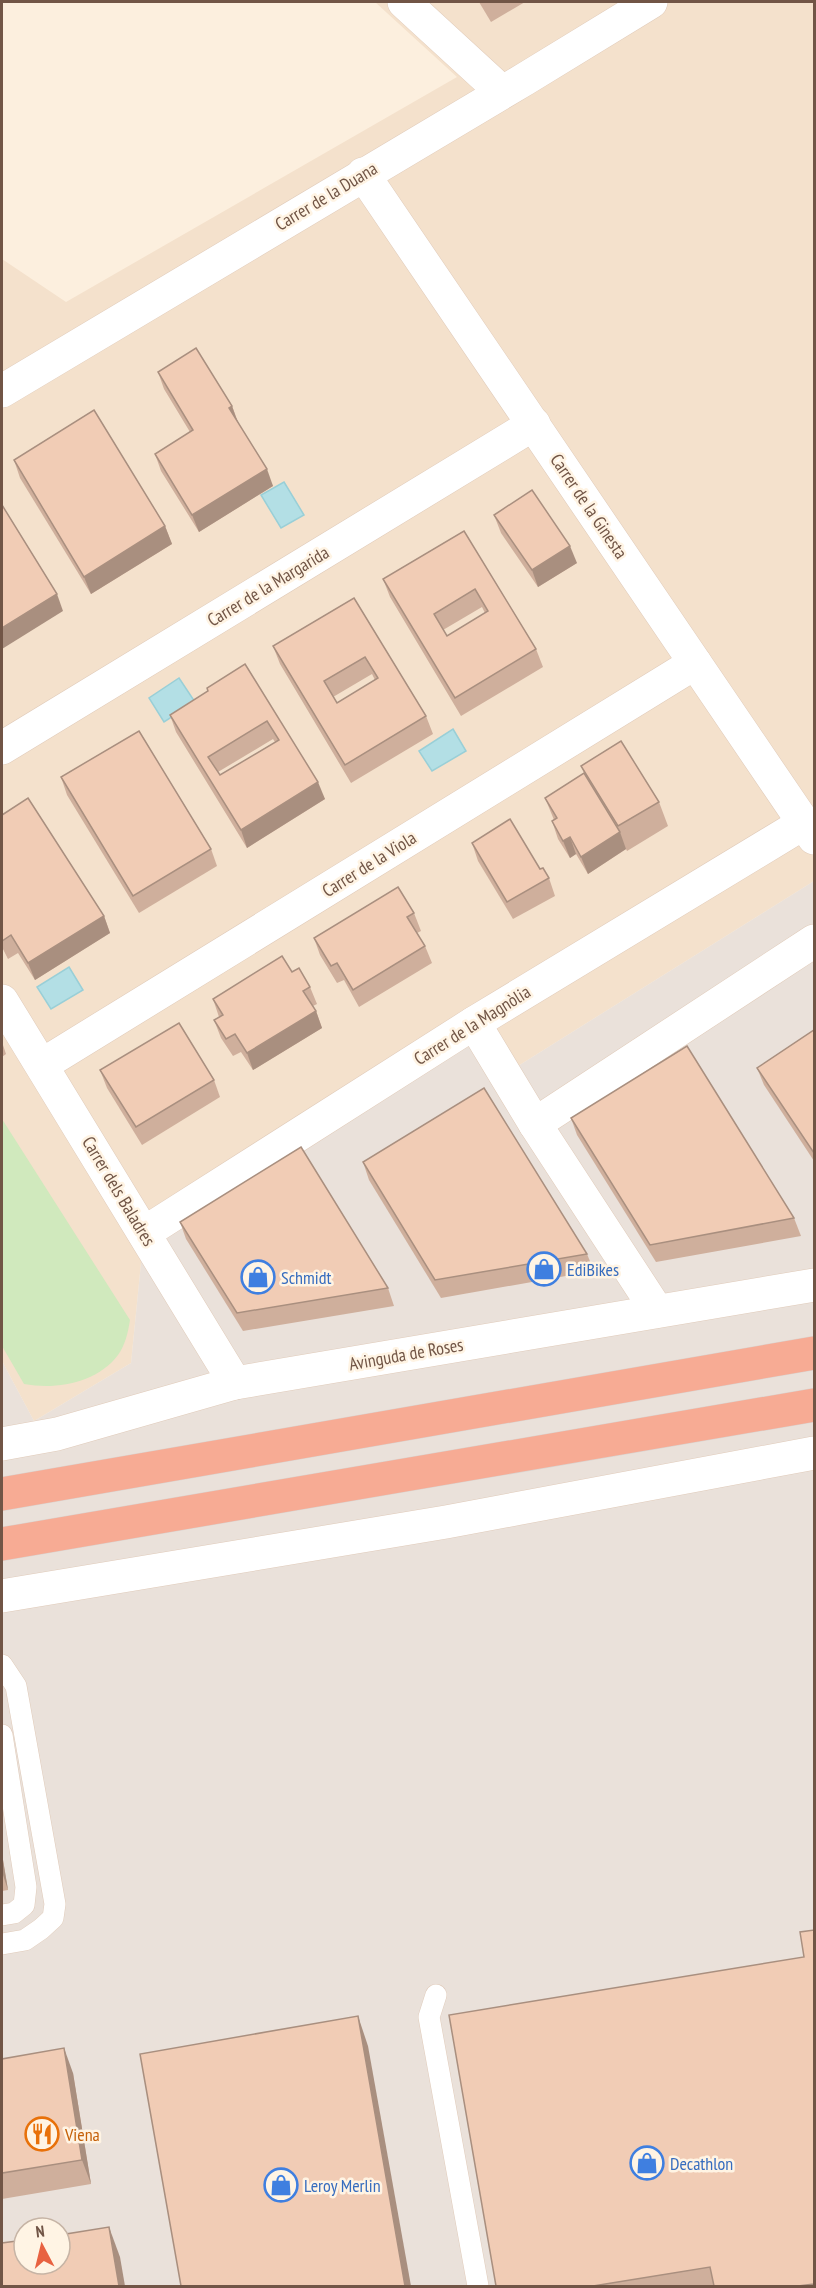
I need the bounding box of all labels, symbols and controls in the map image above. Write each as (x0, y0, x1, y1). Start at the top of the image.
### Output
street label: Carrer de la Duana (271, 157, 381, 235)
street label: Carrer de la Ginesta (545, 449, 633, 563)
street label: Carrer de la Margarida (203, 541, 333, 631)
street label: Carrer de la Viola (318, 826, 420, 902)
street label: Carrer de la Magnòlia (410, 980, 534, 1070)
street label: Carrer dels Baladres (77, 1132, 161, 1250)
shop icon: EdiBikes (526, 1251, 562, 1287)
place label: EdiBikes (567, 1258, 619, 1281)
shop icon: Schmidt (240, 1259, 276, 1295)
place label: Schmidt (281, 1266, 331, 1289)
street label: Avinguda de Roses (347, 1333, 465, 1375)
restaurant icon: Viena (24, 2116, 60, 2152)
place label: Viena (64, 2123, 100, 2146)
shop icon: Decathlon (629, 2145, 665, 2181)
place label: Decathlon (670, 2152, 733, 2175)
shop icon: Leroy Merlin (263, 2167, 299, 2203)
place label: Leroy Merlin (304, 2174, 381, 2197)
north arrow (12, 2216, 72, 2276)
text: N (35, 2221, 46, 2242)

